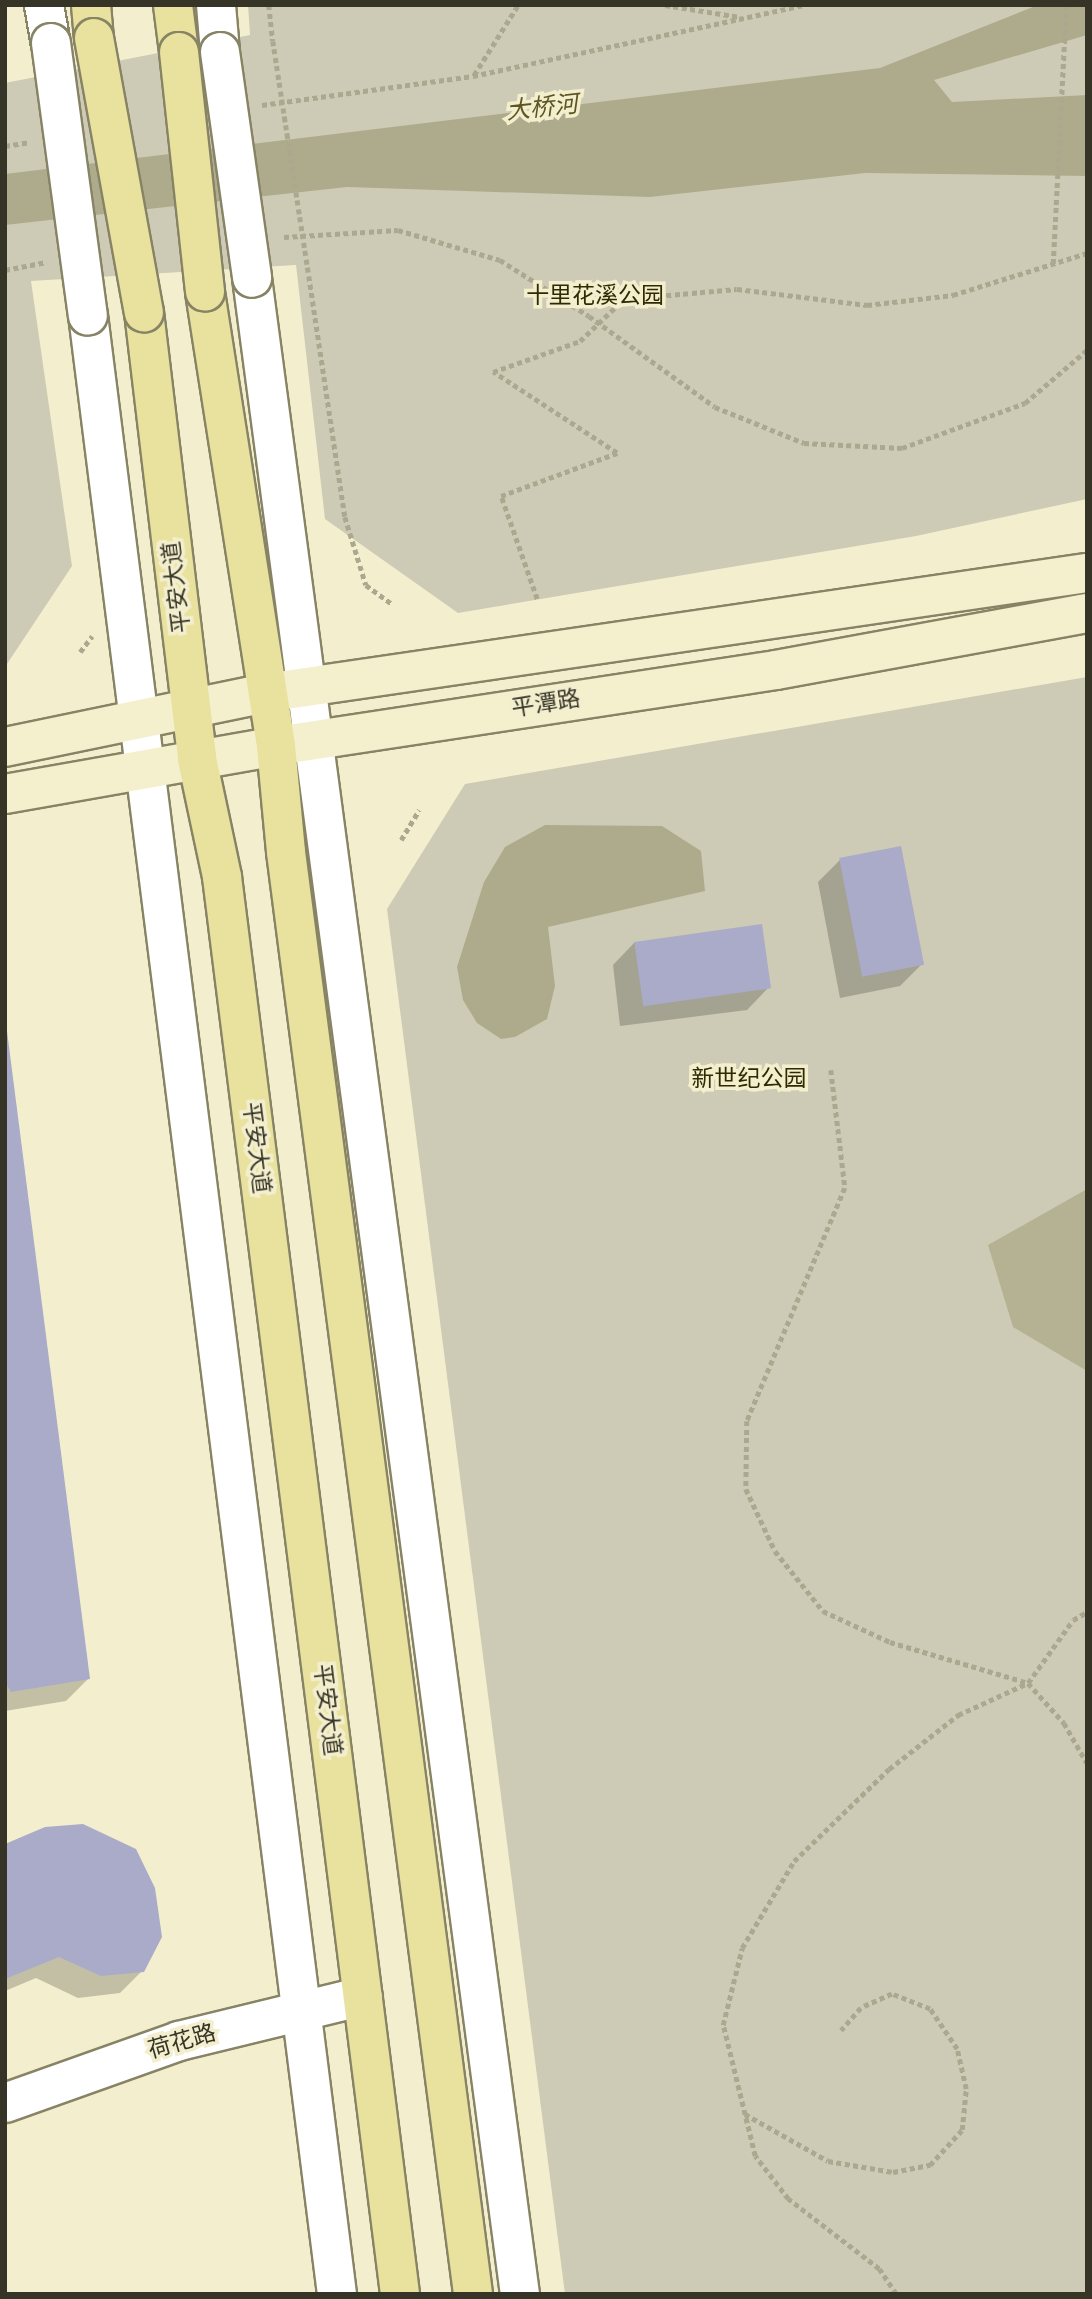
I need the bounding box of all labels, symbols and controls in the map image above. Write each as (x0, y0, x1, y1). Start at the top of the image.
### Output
water label: 大桥河 (505, 90, 579, 126)
park label: 十里花溪公园 (526, 282, 664, 310)
street label: 平安大道 (158, 540, 196, 634)
street label: 平潭路 (510, 685, 582, 723)
park label: 新世纪公园 (692, 1065, 806, 1093)
street label: 平安大道 (237, 1101, 275, 1195)
street label: 平安大道 (308, 1663, 346, 1757)
street label: 荷花路 (145, 2019, 219, 2065)

